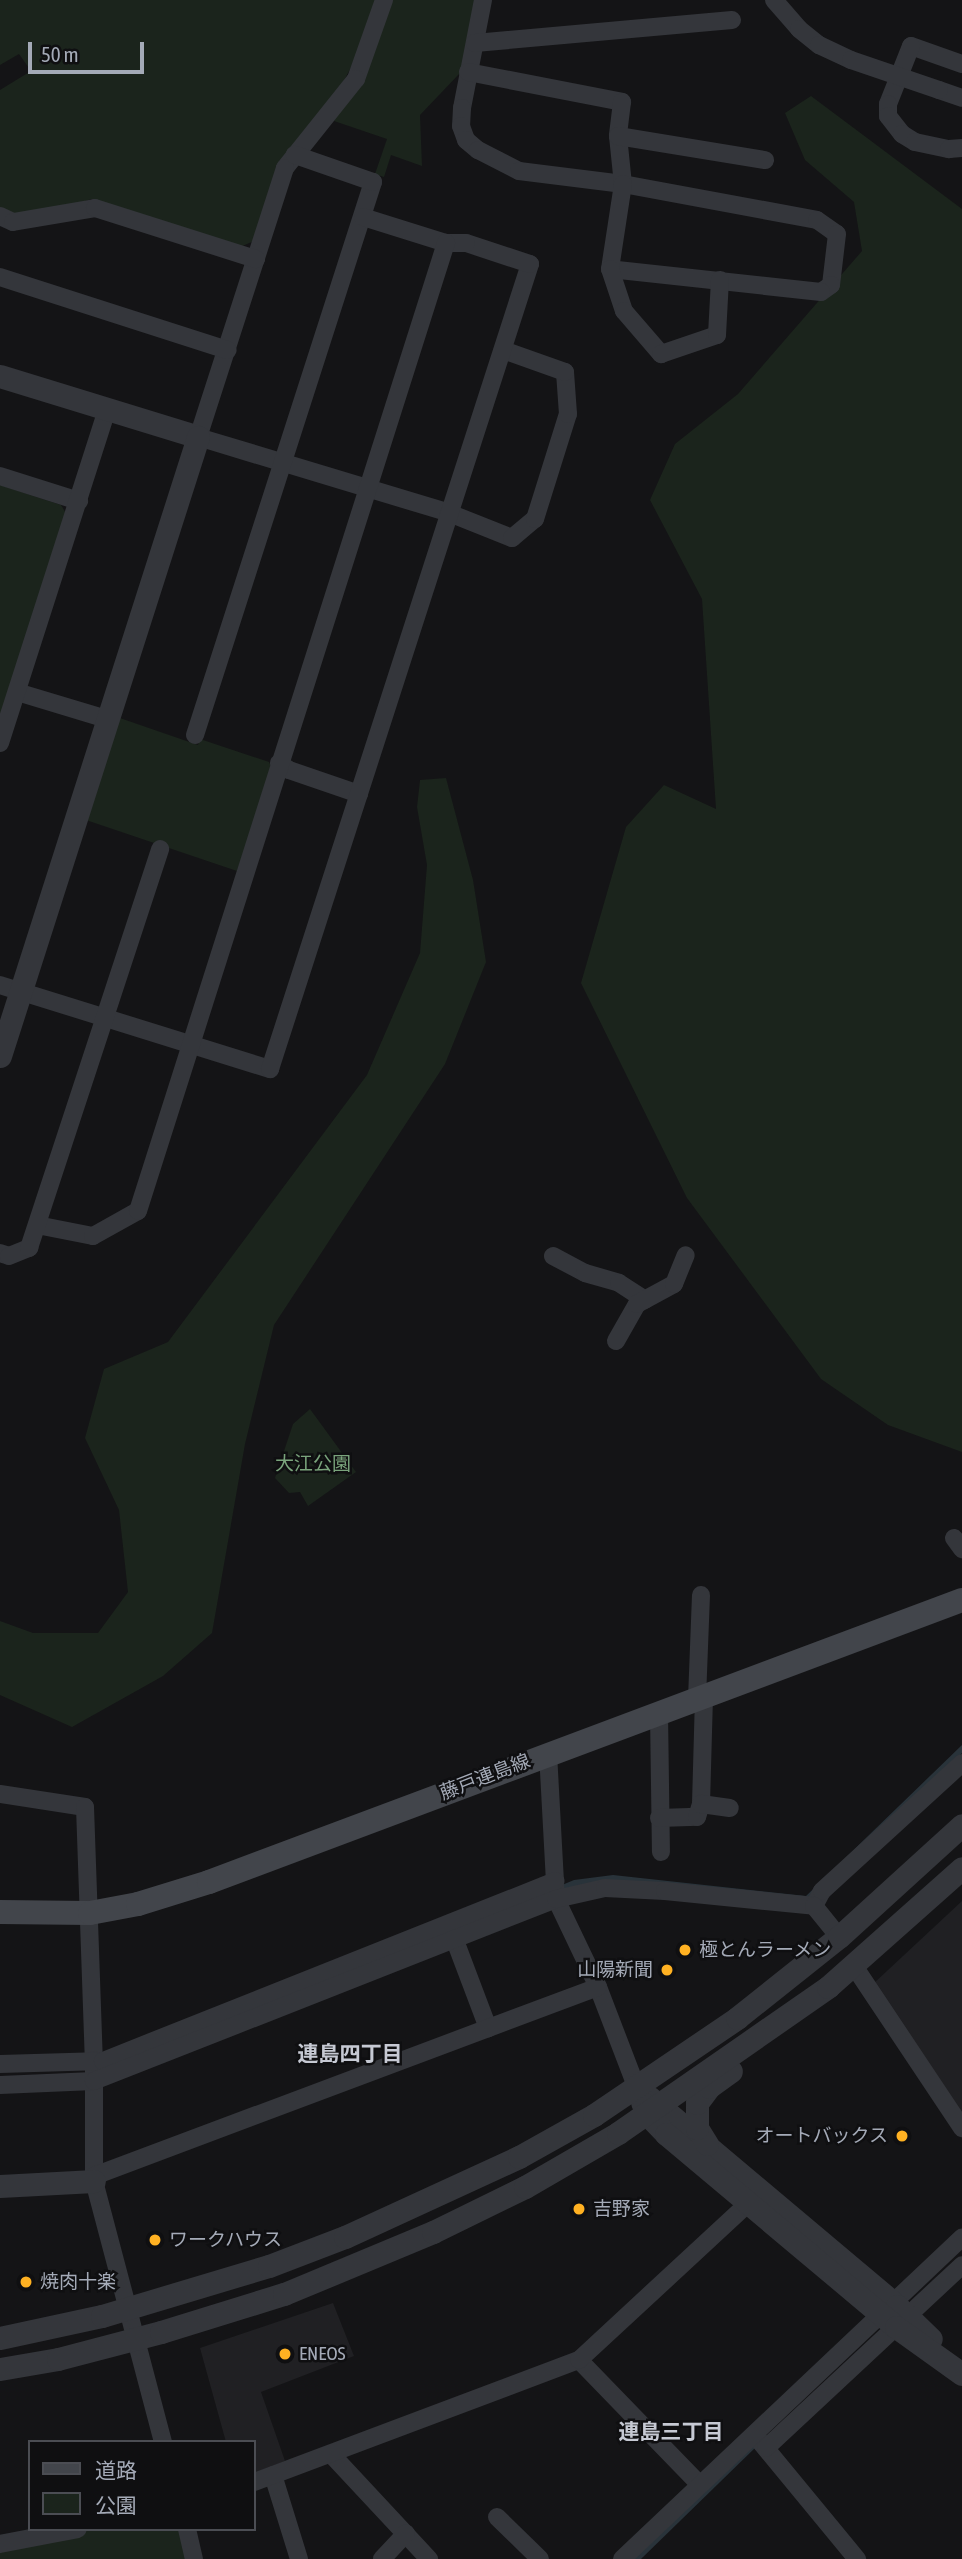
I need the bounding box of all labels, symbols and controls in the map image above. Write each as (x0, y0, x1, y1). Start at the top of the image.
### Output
scale bar (32, 28, 147, 72)
text: 50 m (41, 42, 79, 66)
park label: 大江公園 (275, 1453, 351, 1475)
street label: 藤戸連島線 (437, 1749, 533, 1805)
place label: 極とんラーメン (699, 1939, 832, 1961)
marker: 極とんラーメン (677, 1942, 693, 1958)
place label: 山陽新聞 (577, 1959, 653, 1981)
marker: 山陽新聞 (659, 1962, 675, 1978)
district label: 連島四丁目 (298, 2040, 402, 2066)
place label: オートバックス (755, 2125, 888, 2147)
marker: オートバックス (894, 2128, 910, 2144)
place label: 吉野家 (593, 2198, 650, 2220)
marker: 吉野家 (571, 2201, 587, 2217)
place label: ワークハウス (169, 2229, 283, 2251)
marker: ワークハウス (147, 2232, 163, 2248)
place label: 焼肉十楽 (40, 2271, 116, 2293)
marker: 焼肉十楽 (18, 2274, 34, 2290)
place label: ENEOS (299, 2343, 345, 2365)
marker: ENEOS (277, 2346, 293, 2362)
district label: 連島三丁目 (619, 2418, 723, 2444)
legend (28, 2440, 256, 2531)
text: 道路 (95, 2458, 137, 2482)
text: 公園 (95, 2493, 137, 2517)

